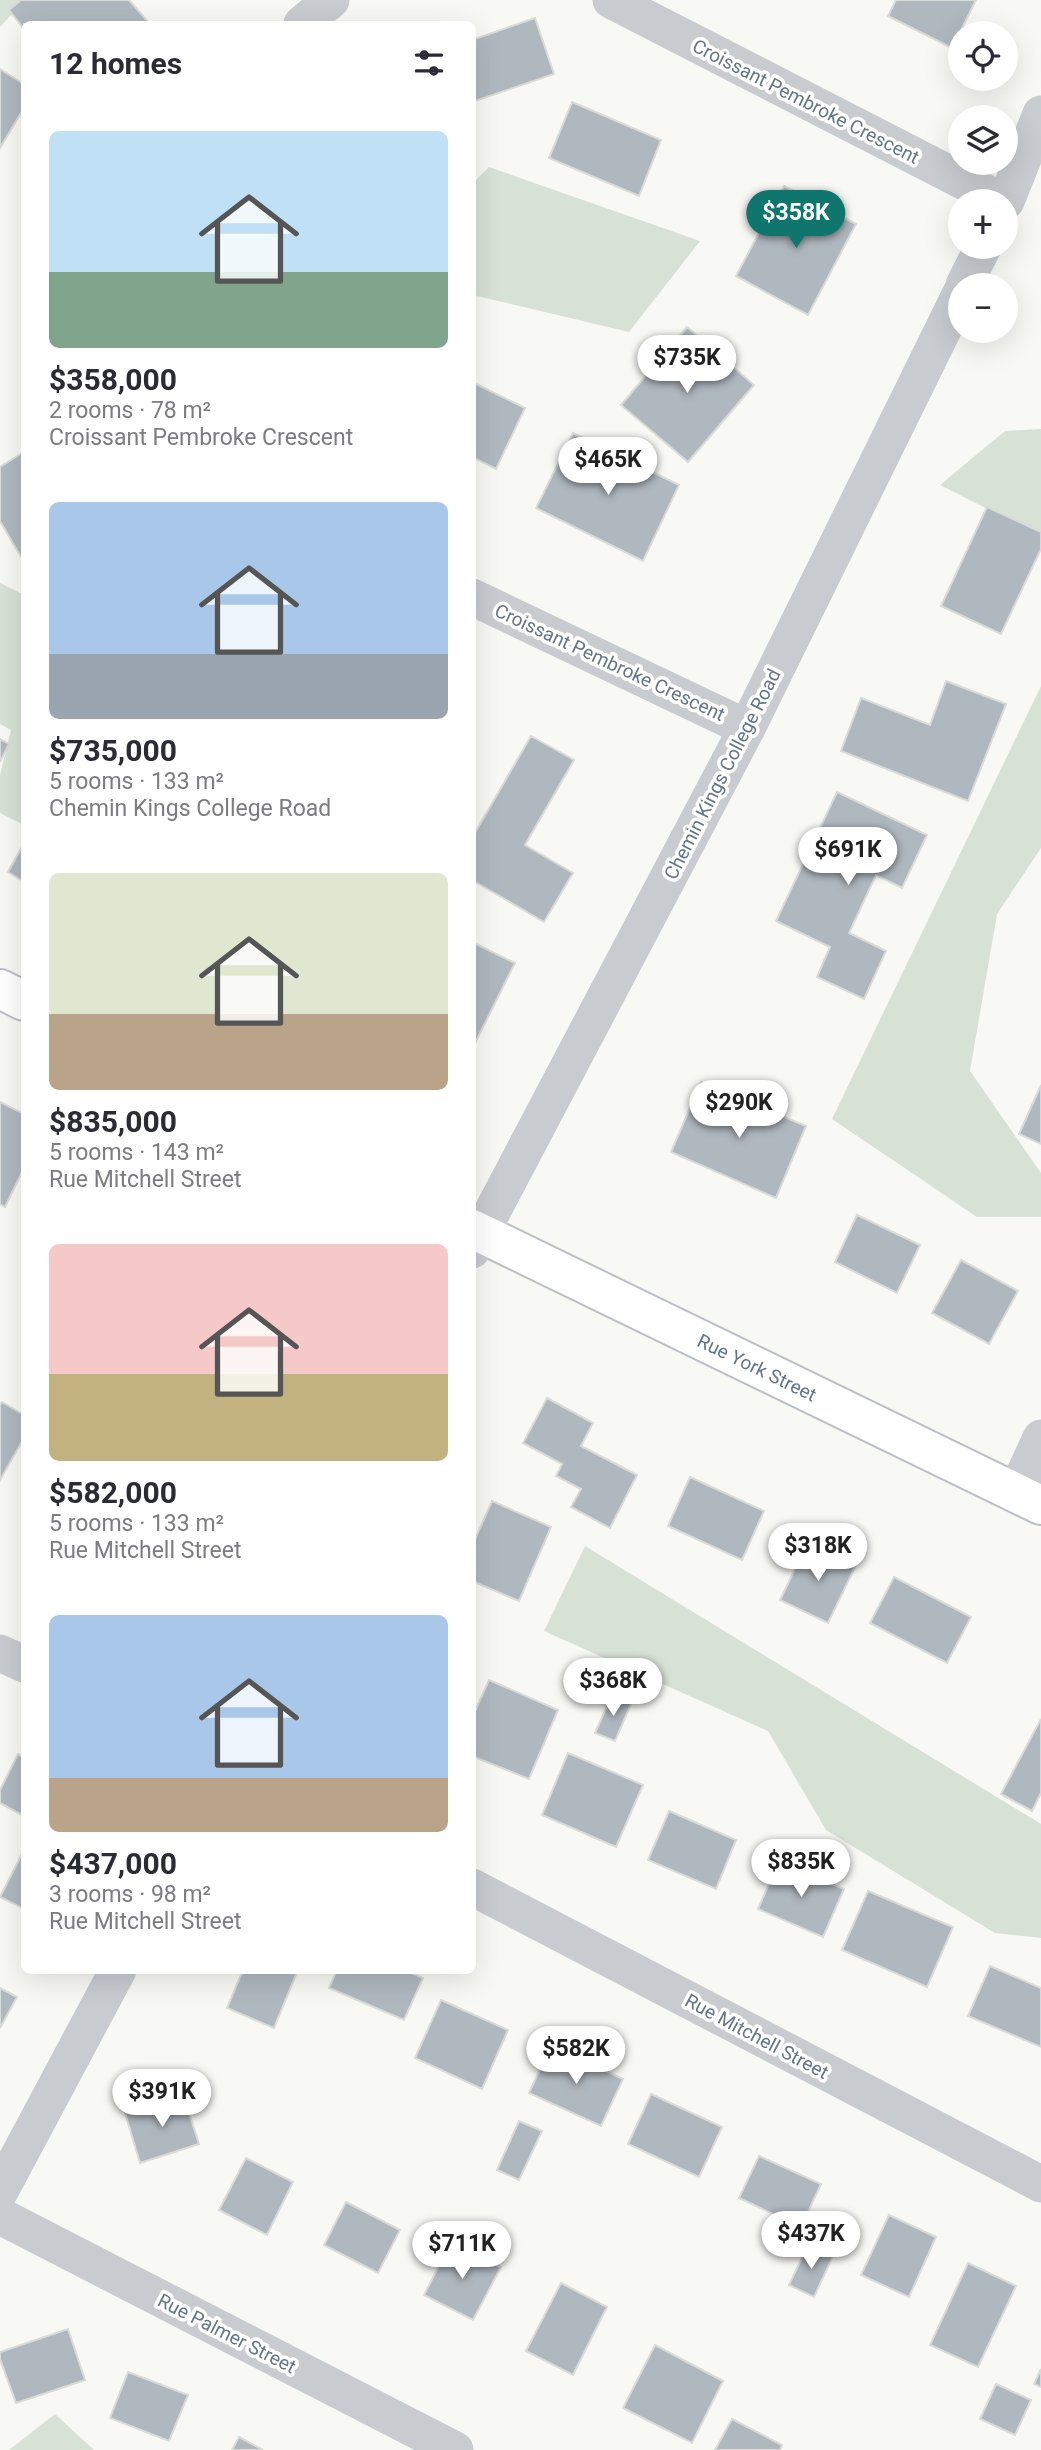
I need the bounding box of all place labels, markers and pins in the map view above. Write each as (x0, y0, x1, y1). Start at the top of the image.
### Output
pin: $358K (747, 190, 845, 250)
pin: $735K (638, 336, 736, 395)
pin: $465K (559, 438, 657, 497)
pin: $691K (799, 828, 897, 887)
pin: $290K (690, 1080, 788, 1140)
pin: $318K (769, 1524, 867, 1583)
pin: $368K (564, 1658, 662, 1718)
pin: $835K (752, 1840, 850, 1899)
pin: $582K (527, 2026, 625, 2086)
pin: $391K (113, 2070, 211, 2129)
pin: $437K (762, 2212, 860, 2271)
pin: $711K (413, 2222, 511, 2281)

